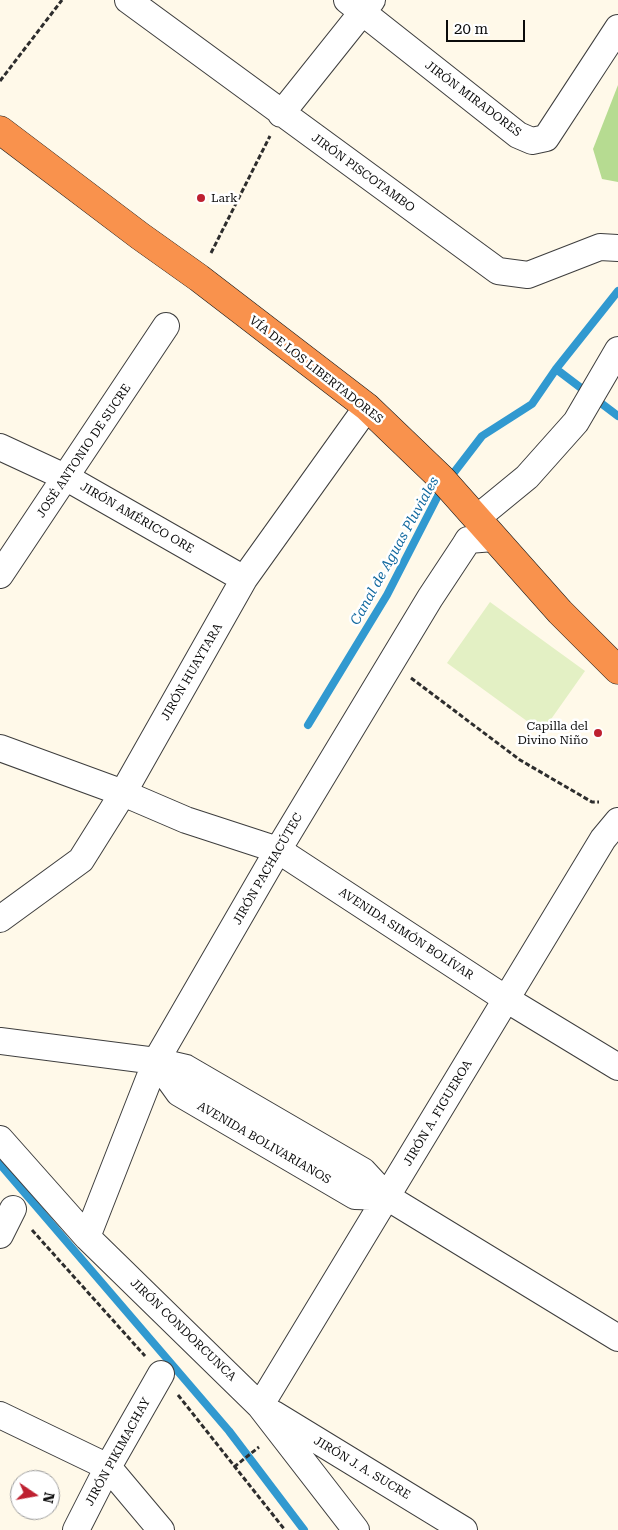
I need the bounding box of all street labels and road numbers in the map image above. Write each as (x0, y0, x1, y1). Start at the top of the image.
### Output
street label: JIRÓN MIRADORES (422, 58, 524, 140)
street label: JIRÓN PISCOTAMBO (309, 131, 417, 215)
street label: VÍA DE LOS LIBERTADORES (246, 313, 386, 427)
street label: JOSÉ ANTONIO DE SUCRE (34, 382, 134, 520)
street label: JIRÓN AMÉRICO ORE (78, 480, 196, 556)
street label: JIRÓN HUAYTARA (158, 621, 226, 723)
street label: JIRÓN PACHACÚTEC (230, 811, 306, 927)
street label: AVENIDA SIMÓN BOLÍVAR (336, 885, 476, 983)
street label: JIRÓN A. FIGUEROA (401, 1057, 475, 1169)
street label: AVENIDA BOLIVARIANOS (195, 1099, 333, 1187)
street label: JIRÓN CONDORCUNCA (127, 1276, 239, 1384)
street label: JIRÓN PIKIMACHAY (82, 1396, 154, 1508)
street label: JIRÓN J. A. SUCRE (311, 1433, 413, 1503)

